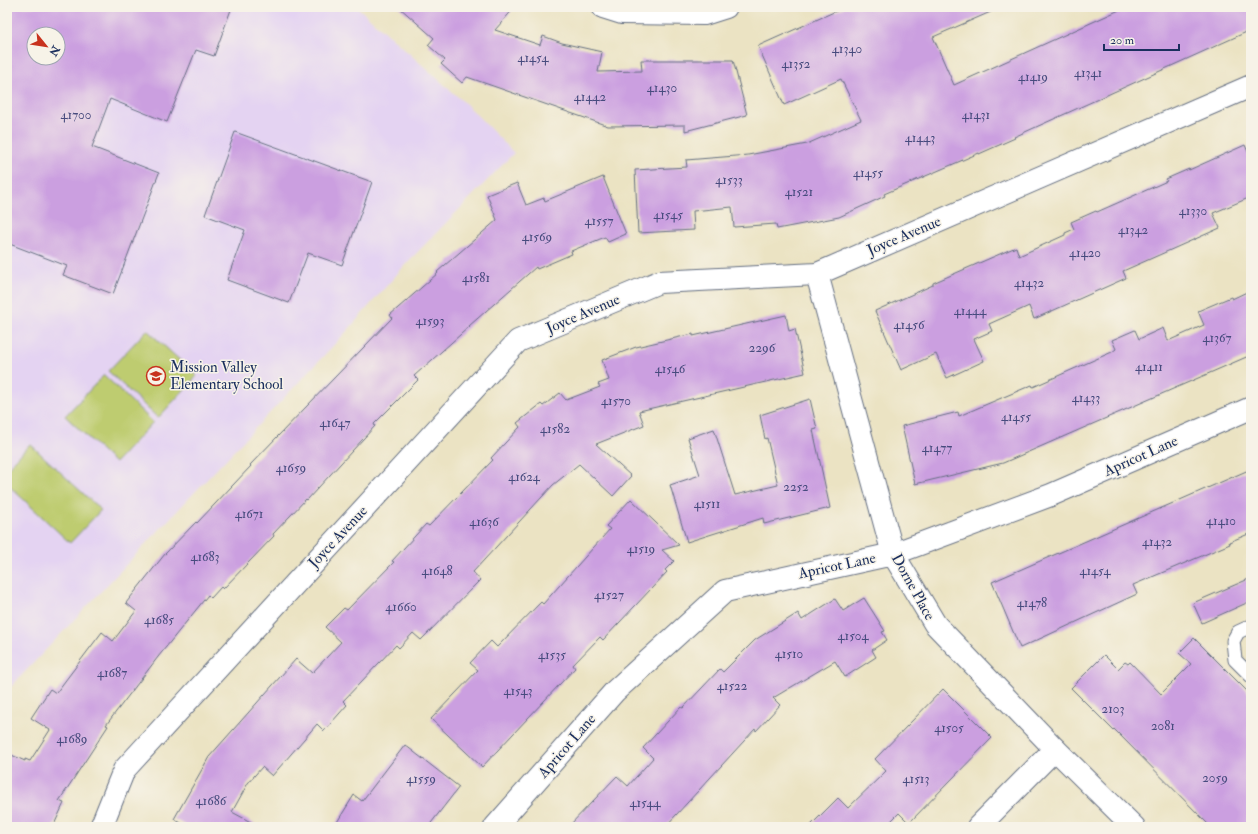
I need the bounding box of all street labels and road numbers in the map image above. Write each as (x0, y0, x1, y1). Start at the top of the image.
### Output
street label: Joyce Avenue (863, 212, 944, 261)
street label: Joyce Avenue (542, 290, 623, 339)
street label: Apricot Lane (1100, 431, 1181, 482)
street label: Joyce Avenue (304, 502, 372, 574)
street label: Apricot Lane (795, 549, 878, 585)
street label: Dorne Place (887, 550, 939, 624)
street label: Apricot Lane (533, 710, 601, 783)

